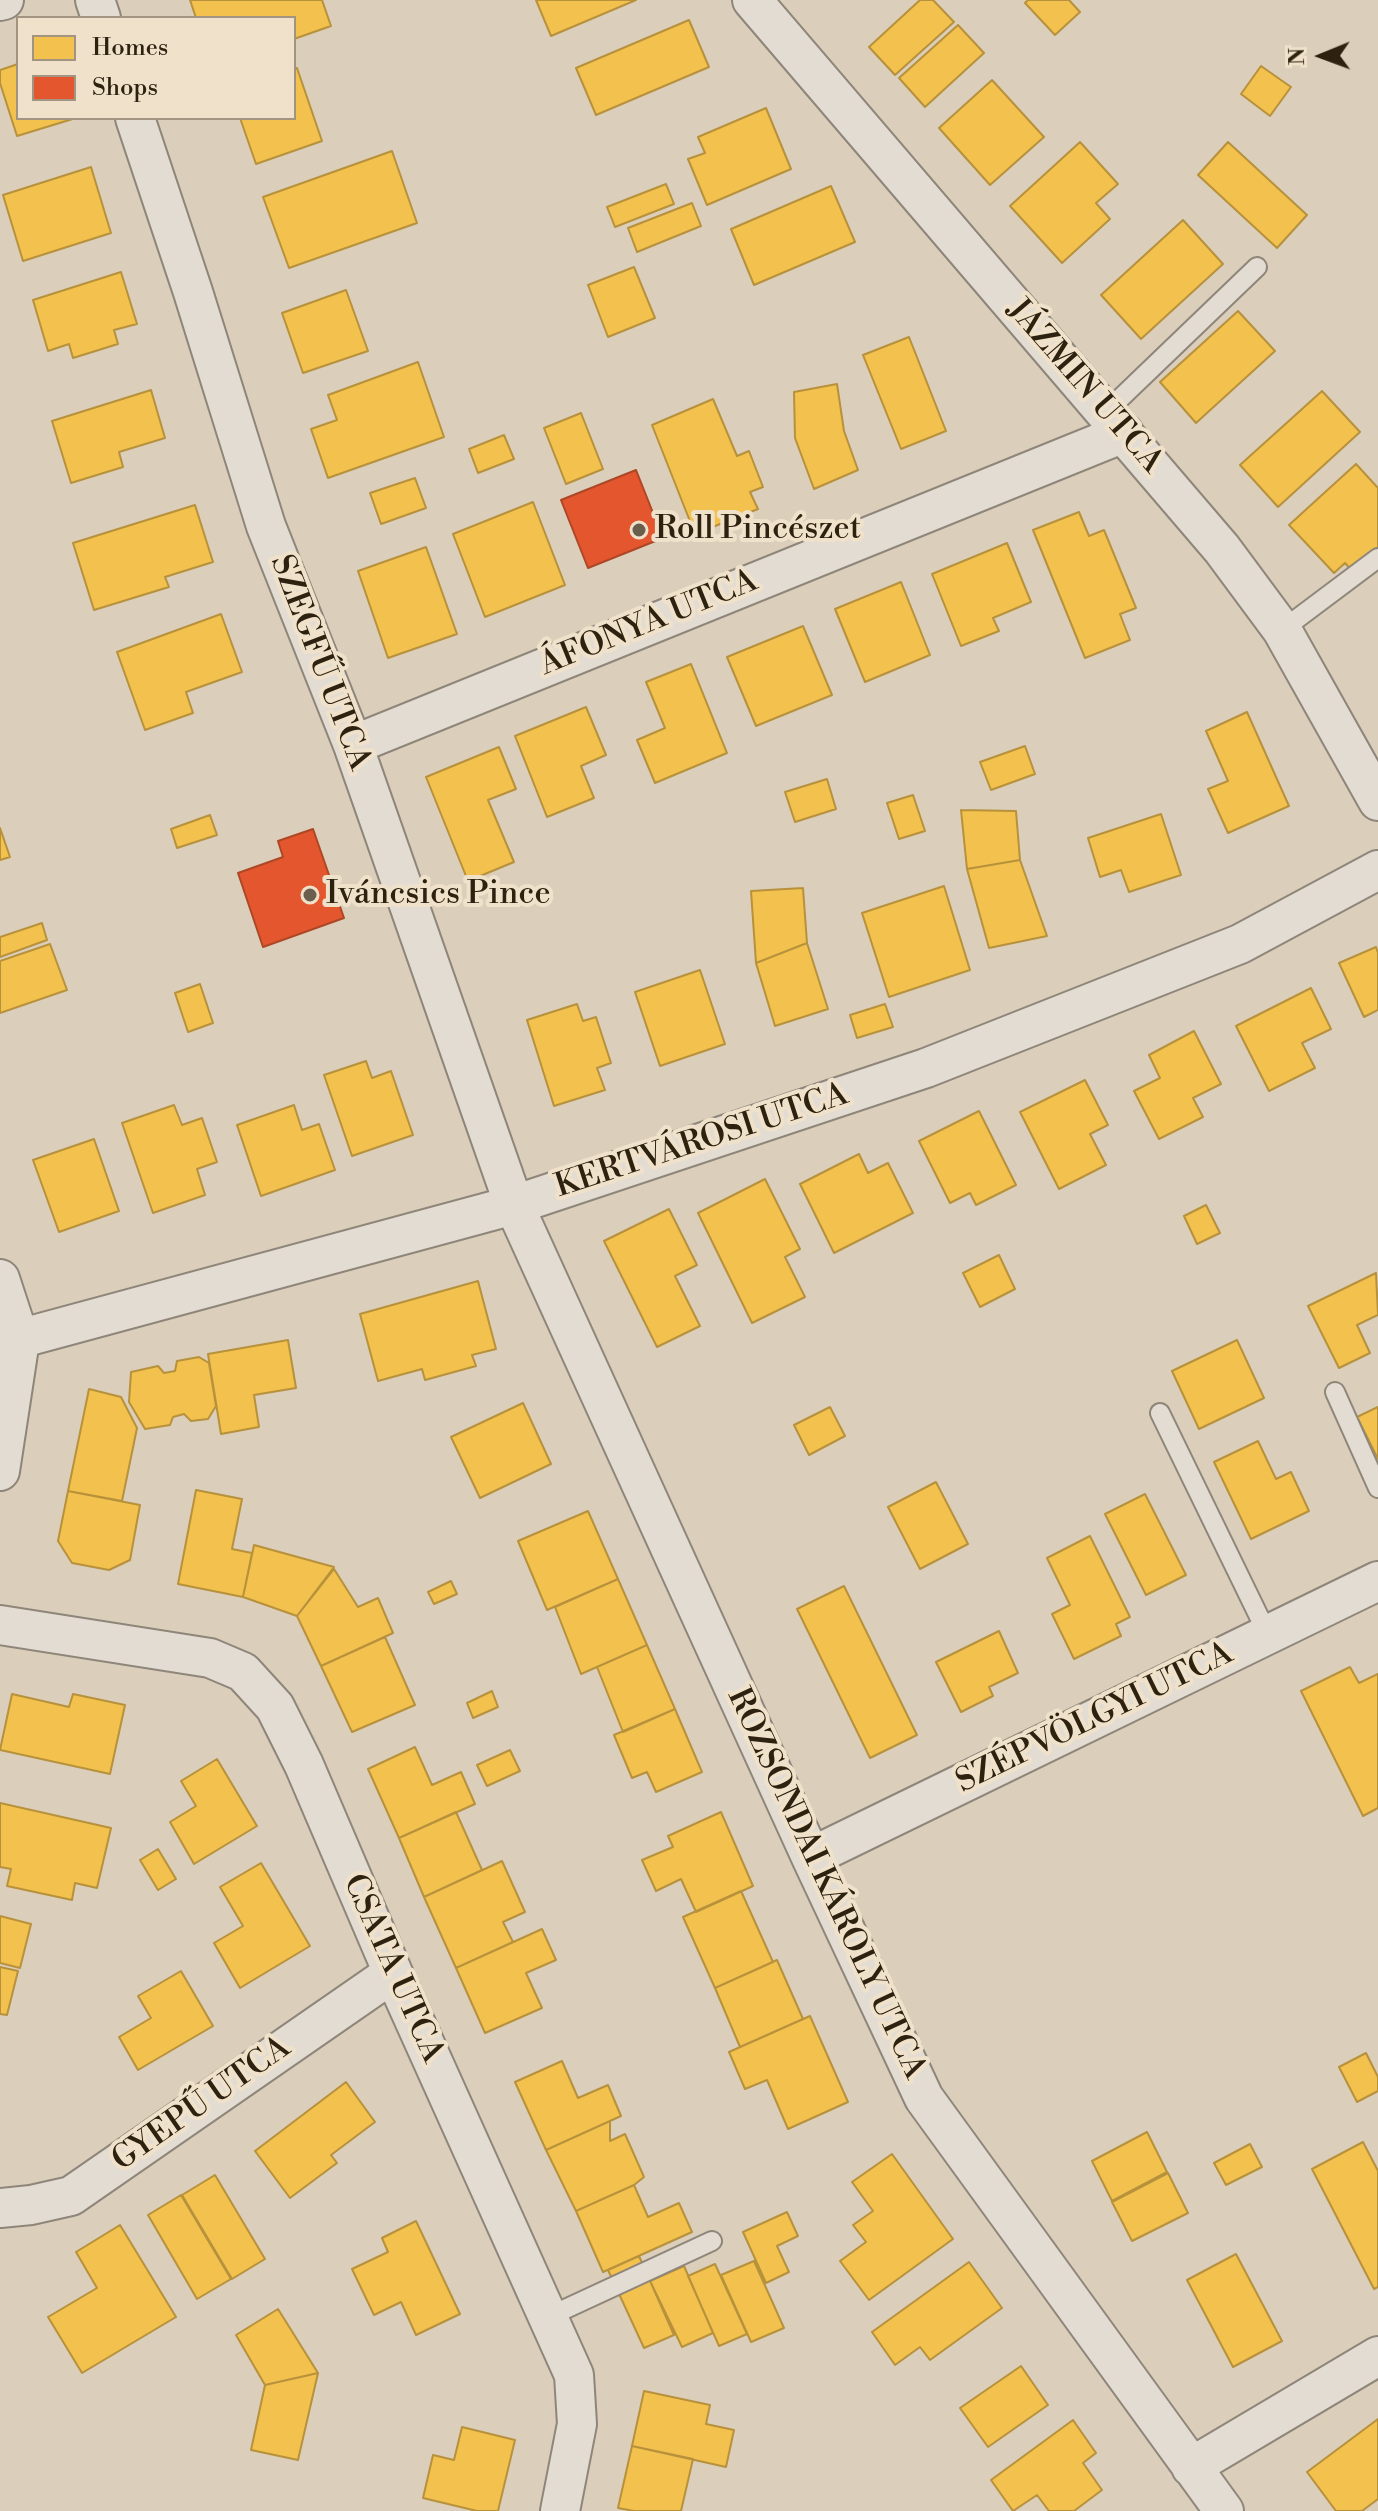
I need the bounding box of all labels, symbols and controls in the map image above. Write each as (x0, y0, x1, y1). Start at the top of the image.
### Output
legend (16, 16, 296, 120)
north arrow (1282, 16, 1362, 96)
text: Homes (92, 33, 168, 63)
text: N (1284, 47, 1311, 65)
text: Shops (92, 73, 158, 103)
street label: JÁZMIN UTCA (998, 292, 1170, 482)
place label: Roll Pincészet (655, 511, 861, 549)
marker: Roll Pincészet (630, 521, 648, 539)
street label: SZEGFŰ UTCA (260, 550, 378, 776)
street label: ÁFONYA UTCA (535, 563, 763, 685)
place label: Iváncsics Pince (326, 876, 551, 914)
marker: Iváncsics Pince (301, 886, 319, 904)
street label: KERTVÁROSI UTCA (551, 1077, 853, 1207)
street label: SZÉPVÖLGYI UTCA (950, 1635, 1240, 1803)
street label: ROZSONDAI KÁROLY UTCA (717, 1683, 933, 2085)
street label: CSATA UTCA (333, 1869, 451, 2069)
street label: GYEPŰ UTCA (106, 2030, 298, 2180)

